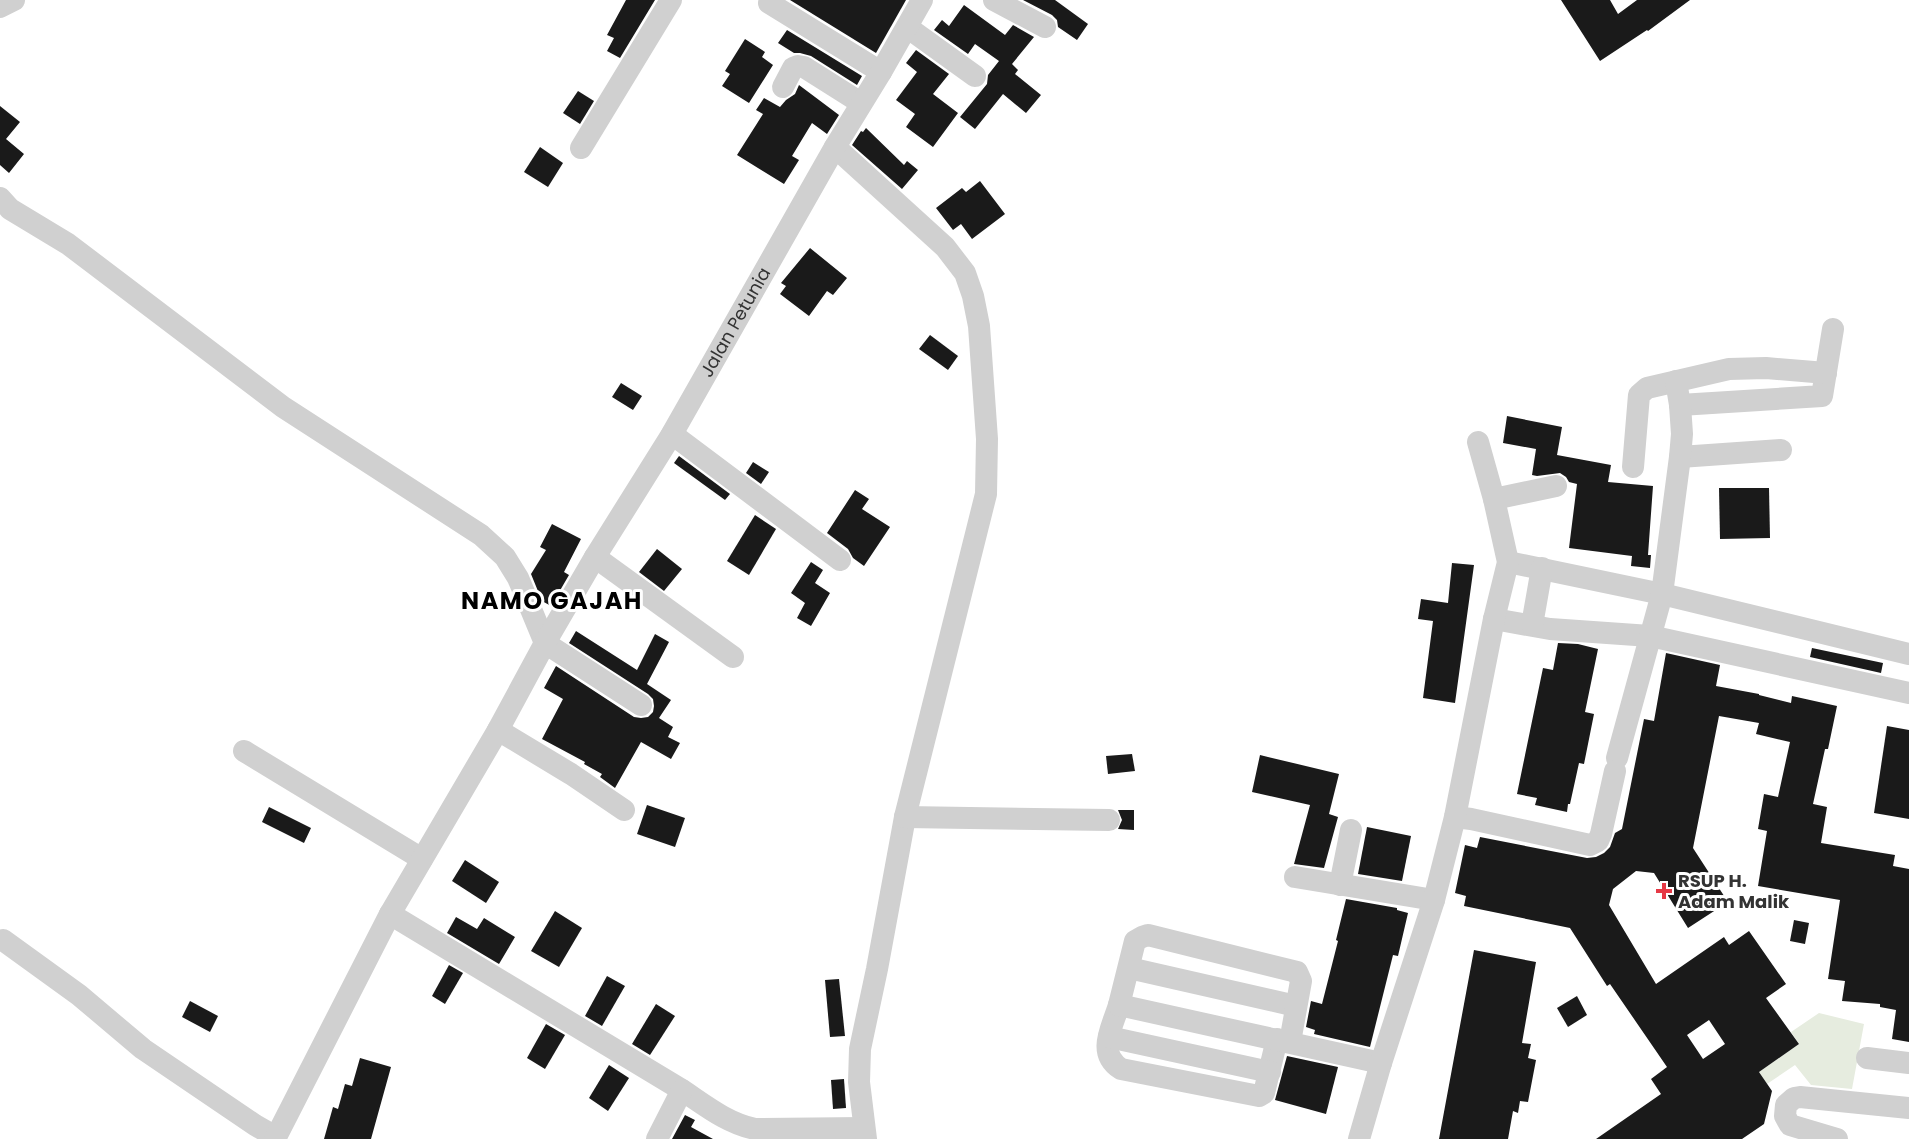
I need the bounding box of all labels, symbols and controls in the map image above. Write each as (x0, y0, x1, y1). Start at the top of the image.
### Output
street label: Jalan Petunia (694, 263, 776, 381)
district label: NAMO GAJAH (461, 584, 643, 617)
place label: RSUP H. Adam Malik (1678, 868, 1790, 914)
marker: RSUP H. Adam Malik (1655, 882, 1673, 900)

